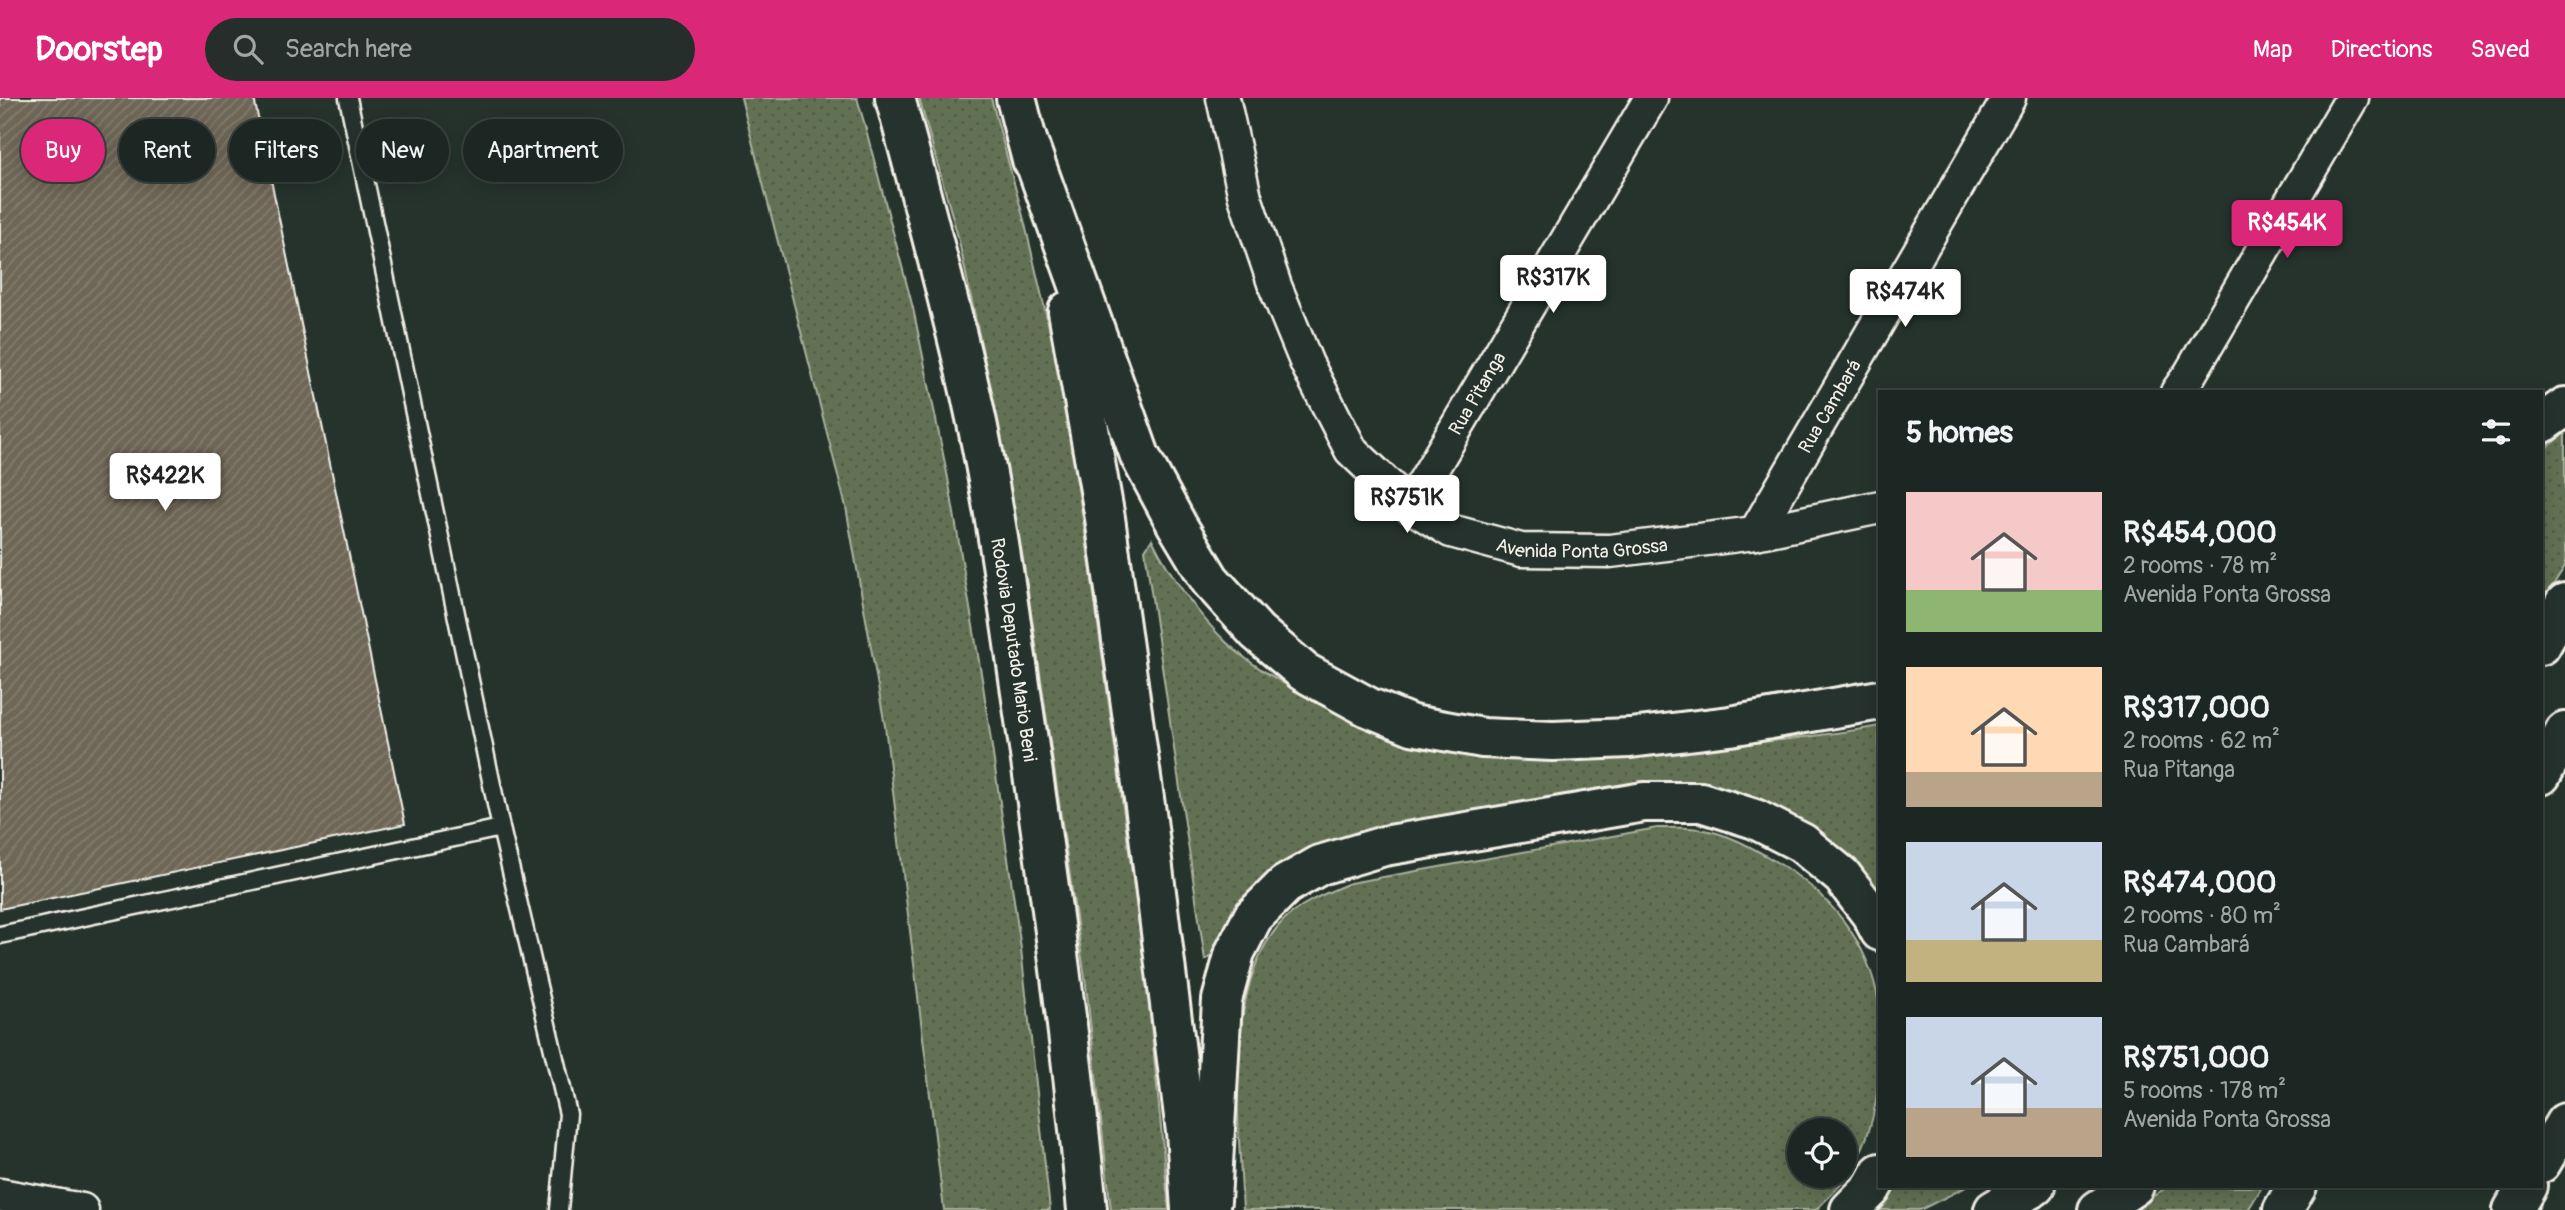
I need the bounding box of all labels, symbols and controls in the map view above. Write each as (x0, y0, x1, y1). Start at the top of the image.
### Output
search box (205, 18, 695, 81)
text: Doorstep (35, 29, 163, 70)
icon: search (229, 30, 267, 68)
text: Search here (285, 33, 412, 65)
text: Map (2253, 35, 2293, 64)
text: Directions (2331, 35, 2432, 64)
text: Saved (2470, 35, 2530, 64)
chip: Buy (21, 119, 105, 182)
chip: Rent (119, 119, 215, 182)
chip: Filters (229, 119, 342, 182)
chip: New (356, 119, 449, 182)
chip: Apartment (463, 119, 623, 182)
pin: R$454K (2230, 200, 2344, 260)
text: R$454K (2248, 208, 2326, 237)
pin: R$317K (1496, 256, 1610, 315)
text: R$317K (1516, 263, 1590, 292)
pin: R$474K (1848, 270, 1962, 329)
text: R$474K (1866, 277, 1944, 306)
street label: Rua Pitanga (1444, 348, 1511, 440)
street label: Rua Cambará (1793, 355, 1867, 458)
icon: filters (2477, 413, 2515, 451)
text: 5 homes (1906, 414, 2013, 451)
pin: R$422K (108, 454, 222, 513)
text: R$422K (126, 461, 204, 490)
pin: R$751K (1350, 476, 1464, 535)
text: R$751K (1370, 483, 1444, 512)
text: R$454,000 (2123, 514, 2277, 551)
icon: home (1962, 520, 2046, 604)
street label: Avenida Ponta Grossa (1493, 533, 1669, 564)
street label: Rodovia Deputado Mario Beni (985, 536, 1042, 763)
text: 2 rooms · 78 m² (2123, 551, 2277, 580)
text: Avenida Ponta Grossa (2123, 580, 2331, 609)
text: R$317,000 (2123, 689, 2270, 726)
icon: home (1962, 695, 2046, 779)
text: 2 rooms · 62 m² (2123, 726, 2280, 755)
text: Rua Pitanga (2123, 755, 2235, 784)
text: R$474,000 (2123, 864, 2276, 901)
icon: home (1962, 870, 2046, 954)
text: 2 rooms · 80 m² (2123, 901, 2281, 930)
text: Rua Cambará (2123, 930, 2250, 959)
text: R$751,000 (2123, 1039, 2270, 1076)
icon: home (1962, 1045, 2046, 1129)
text: 5 rooms · 178 m² (2123, 1076, 2286, 1105)
text: Avenida Ponta Grossa (2123, 1105, 2331, 1134)
map controls (1787, 1118, 1857, 1188)
button: locate (1787, 1118, 1857, 1188)

